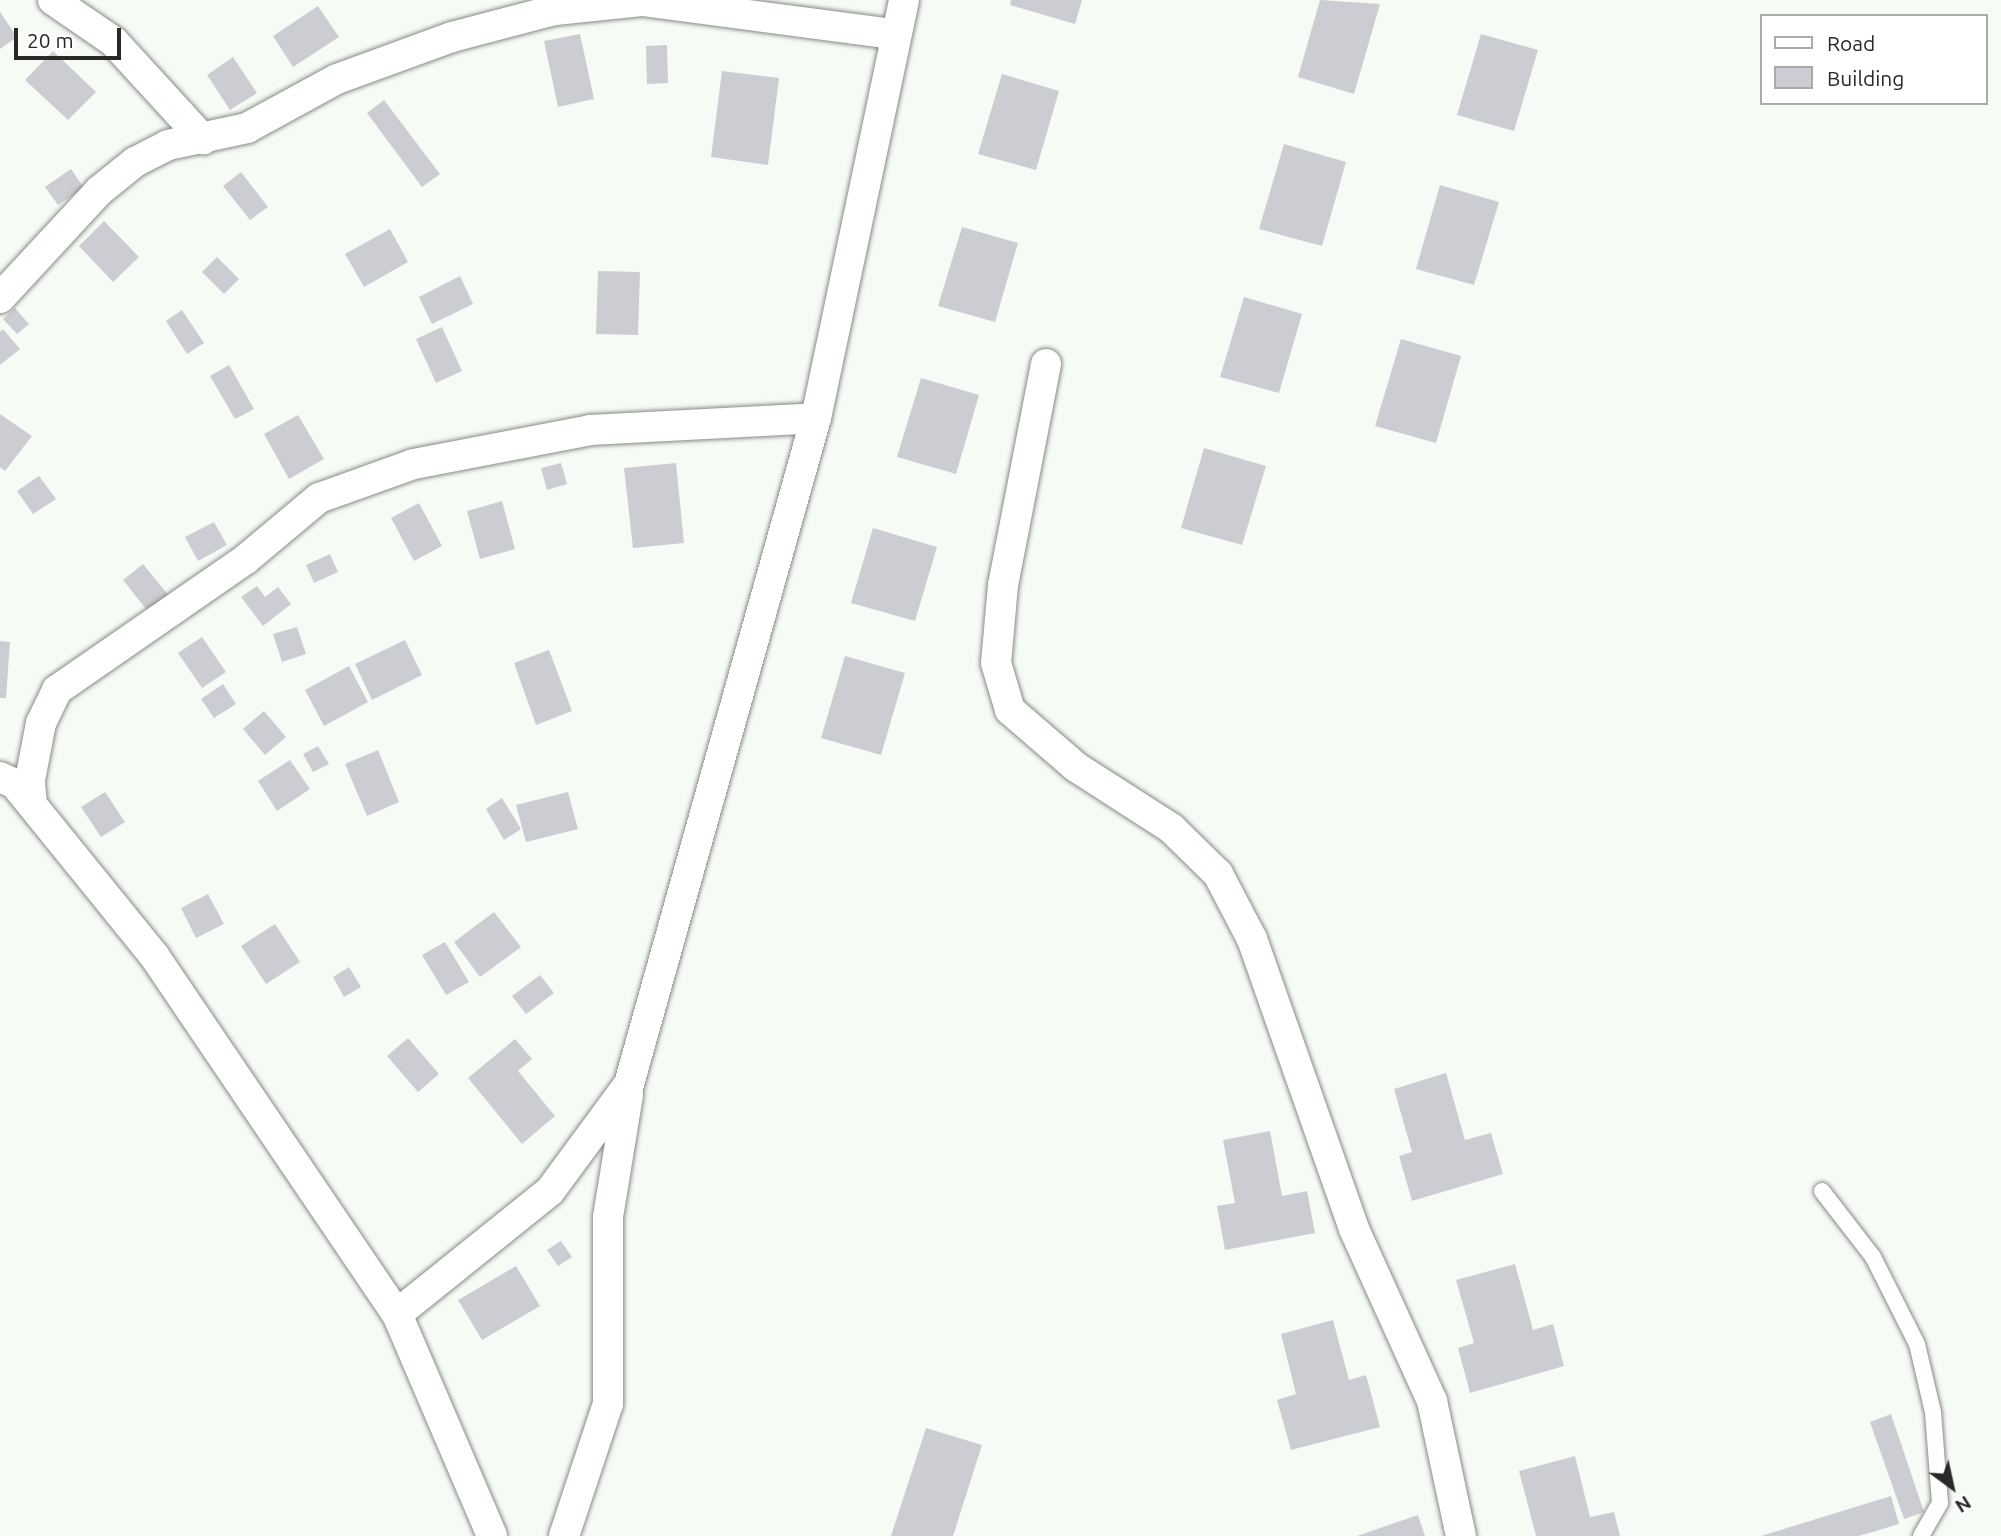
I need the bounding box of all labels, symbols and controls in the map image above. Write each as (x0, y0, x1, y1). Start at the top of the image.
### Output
scale bar (18, 14, 124, 58)
legend (1759, 14, 1987, 105)
text: 20 m (27, 28, 74, 52)
text: Road (1827, 31, 1875, 55)
text: Building (1827, 66, 1904, 90)
north arrow (1917, 1452, 1987, 1522)
text: N (1951, 1492, 1975, 1518)

